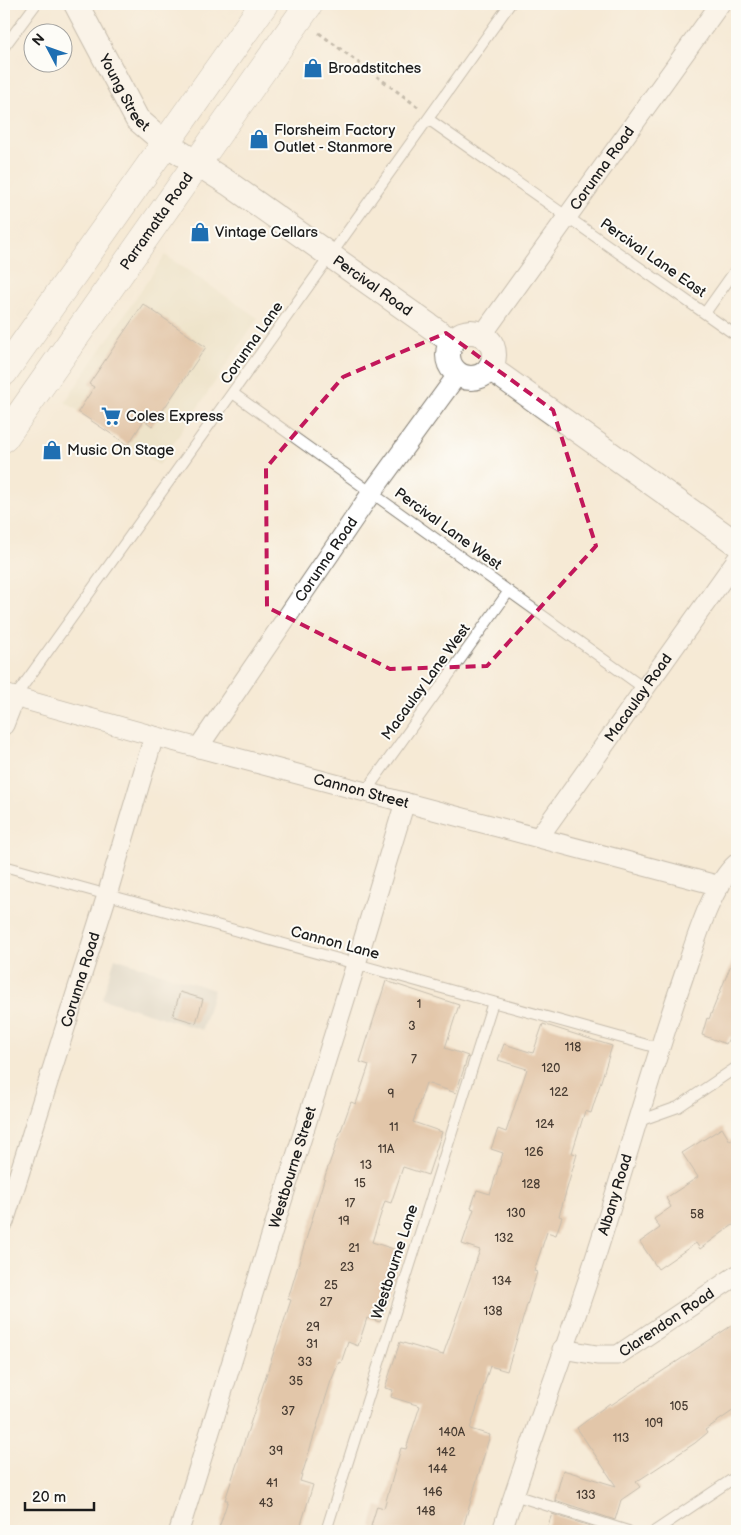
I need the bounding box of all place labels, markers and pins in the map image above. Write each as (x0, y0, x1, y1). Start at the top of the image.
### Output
shop icon: Broadstitches (302, 57, 324, 79)
place label: Broadstitches (328, 59, 422, 78)
place label: Florsheim Factory Outlet - Stanmore (274, 121, 395, 157)
shop icon: Florsheim Factory Outlet - Stanmore (248, 128, 270, 150)
shop icon: Vintage Cellars (189, 221, 211, 243)
place label: Vintage Cellars (215, 223, 319, 242)
supermarket icon: Coles Express (100, 405, 122, 427)
place label: Coles Express (126, 407, 224, 426)
shop icon: Music On Stage (41, 439, 63, 461)
place label: Music On Stage (67, 441, 174, 460)

